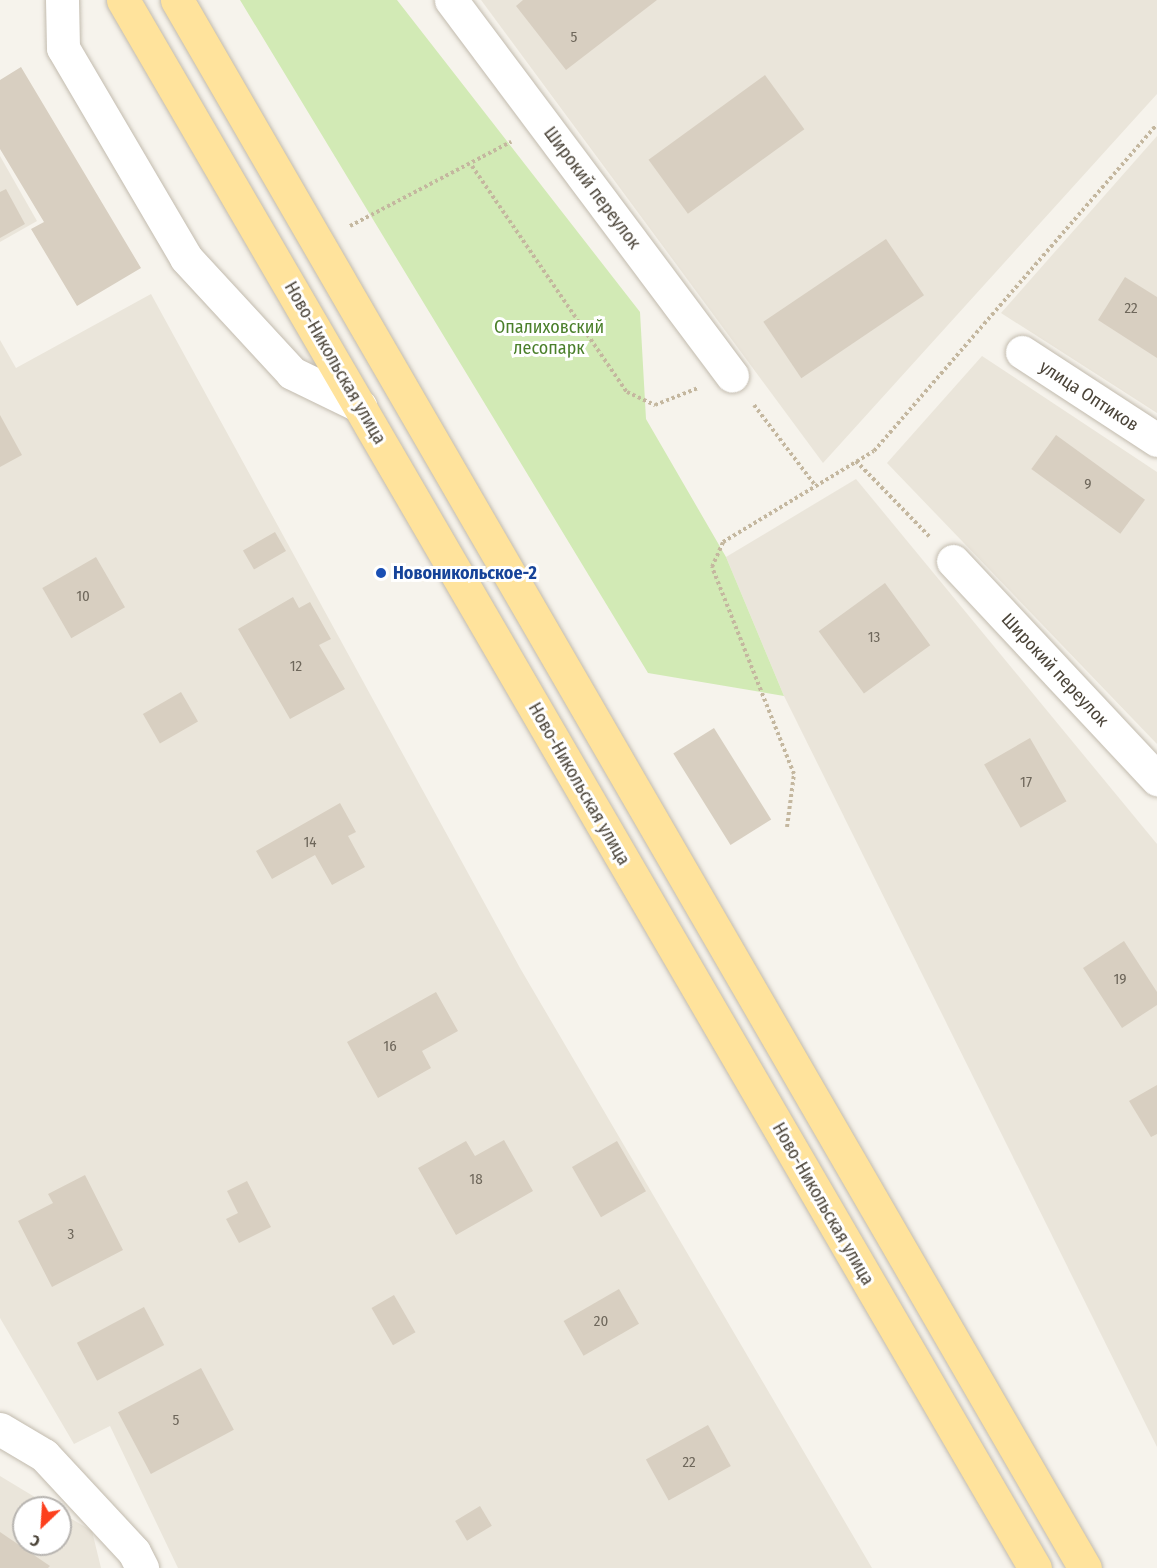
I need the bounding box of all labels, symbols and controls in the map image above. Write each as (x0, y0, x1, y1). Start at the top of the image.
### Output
house number: 5 (571, 29, 577, 47)
street label: Широкий переулок (539, 123, 645, 253)
street label: Ново-Никольская улица (280, 278, 390, 448)
house number: 22 (1124, 300, 1138, 318)
park label: Опалиховский лесопарк (494, 317, 604, 360)
street label: улица Оптиков (1035, 356, 1143, 436)
house number: 9 (1084, 476, 1092, 494)
place label: Новоникольское-2 (393, 562, 537, 584)
marker: Новоникольское-2 (374, 566, 388, 580)
house number: 10 (76, 588, 90, 606)
street label: Широкий переулок (997, 609, 1113, 731)
house number: 13 (868, 629, 880, 647)
house number: 12 (290, 658, 302, 676)
street label: Ново-Никольская улица (524, 699, 634, 869)
house number: 17 (1020, 774, 1032, 792)
house number: 14 (303, 834, 317, 852)
house number: 19 (1113, 971, 1127, 989)
house number: 16 (383, 1038, 397, 1056)
street label: Ново-Никольская улица (768, 1119, 878, 1289)
house number: 18 (469, 1171, 483, 1189)
house number: 3 (68, 1226, 74, 1244)
house number: 20 (594, 1313, 608, 1331)
house number: 5 (173, 1412, 179, 1430)
house number: 22 (682, 1454, 696, 1472)
north arrow (12, 1496, 72, 1556)
text: С (27, 1531, 43, 1551)

